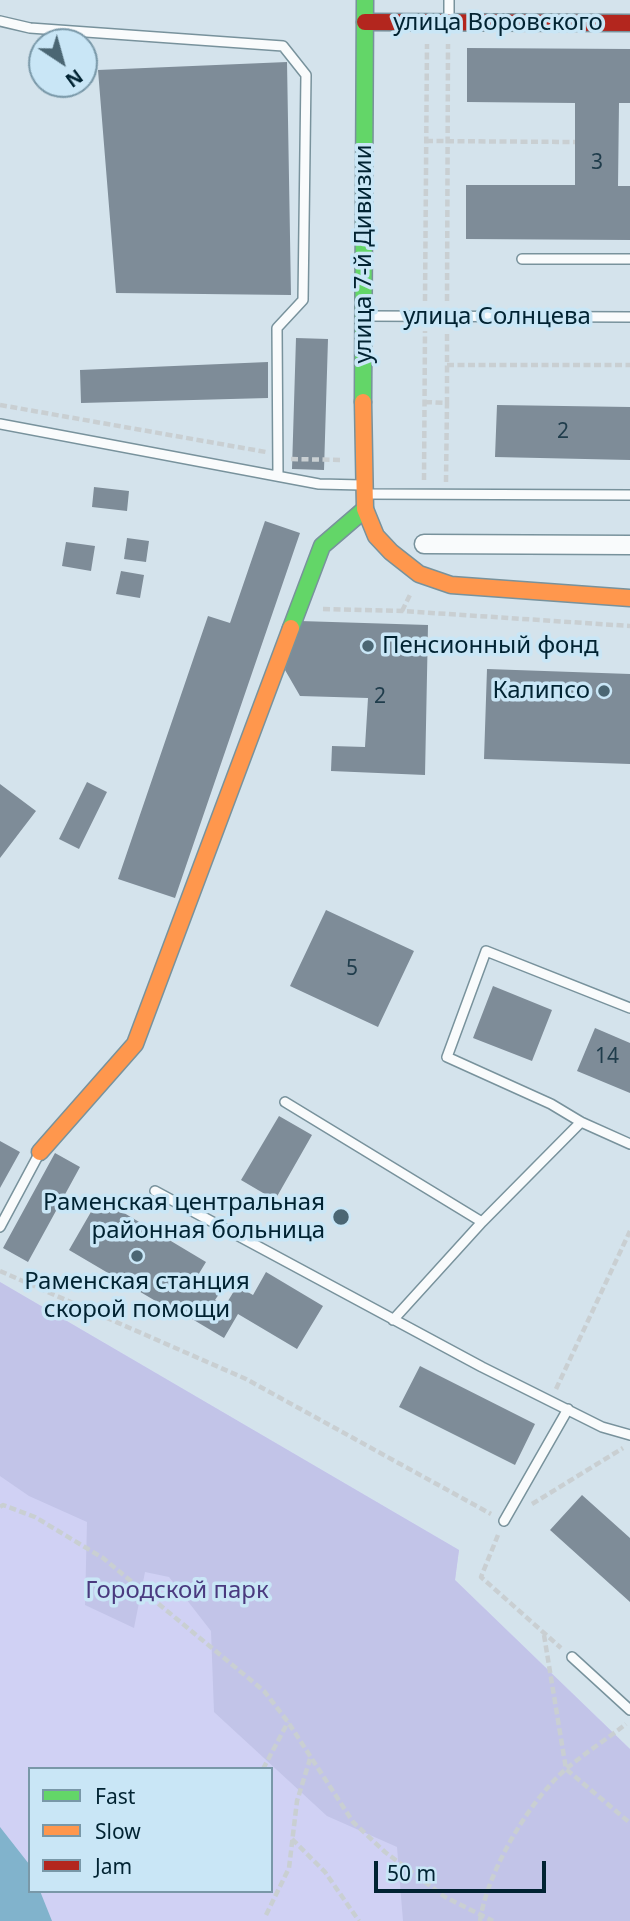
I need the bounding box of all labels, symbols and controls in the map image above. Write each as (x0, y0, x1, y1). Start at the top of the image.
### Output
street label: улица Воровского (393, 9, 603, 37)
north arrow (28, 28, 98, 98)
text: N (60, 63, 88, 93)
street label: улица 7-й Дивизии (350, 144, 378, 364)
house number: 3 (591, 150, 603, 176)
street label: улица Солнцева (403, 303, 591, 331)
house number: 2 (557, 419, 569, 445)
place label: Пенсионный фонд (382, 632, 599, 660)
marker: Пенсионный фонд (360, 638, 376, 654)
place label: Калипсо (493, 677, 590, 705)
marker: Калипсо (596, 683, 612, 699)
house number: 2 (374, 684, 386, 710)
house number: 5 (346, 956, 358, 982)
house number: 14 (595, 1044, 619, 1070)
place label: Раменская центральная районная больница (43, 1189, 325, 1245)
marker: Раменская центральная районная больница (331, 1207, 351, 1227)
marker: Раменская станция скорой помощи (129, 1248, 145, 1264)
place label: Раменская станция скорой помощи (24, 1268, 250, 1324)
park label: Городской парк (85, 1577, 269, 1605)
legend (28, 1767, 273, 1893)
text: Fast (95, 1782, 135, 1810)
text: Slow (95, 1817, 141, 1845)
scale bar (378, 1848, 550, 1892)
text: Jam (95, 1852, 132, 1880)
text: 50 m (387, 1859, 436, 1887)

